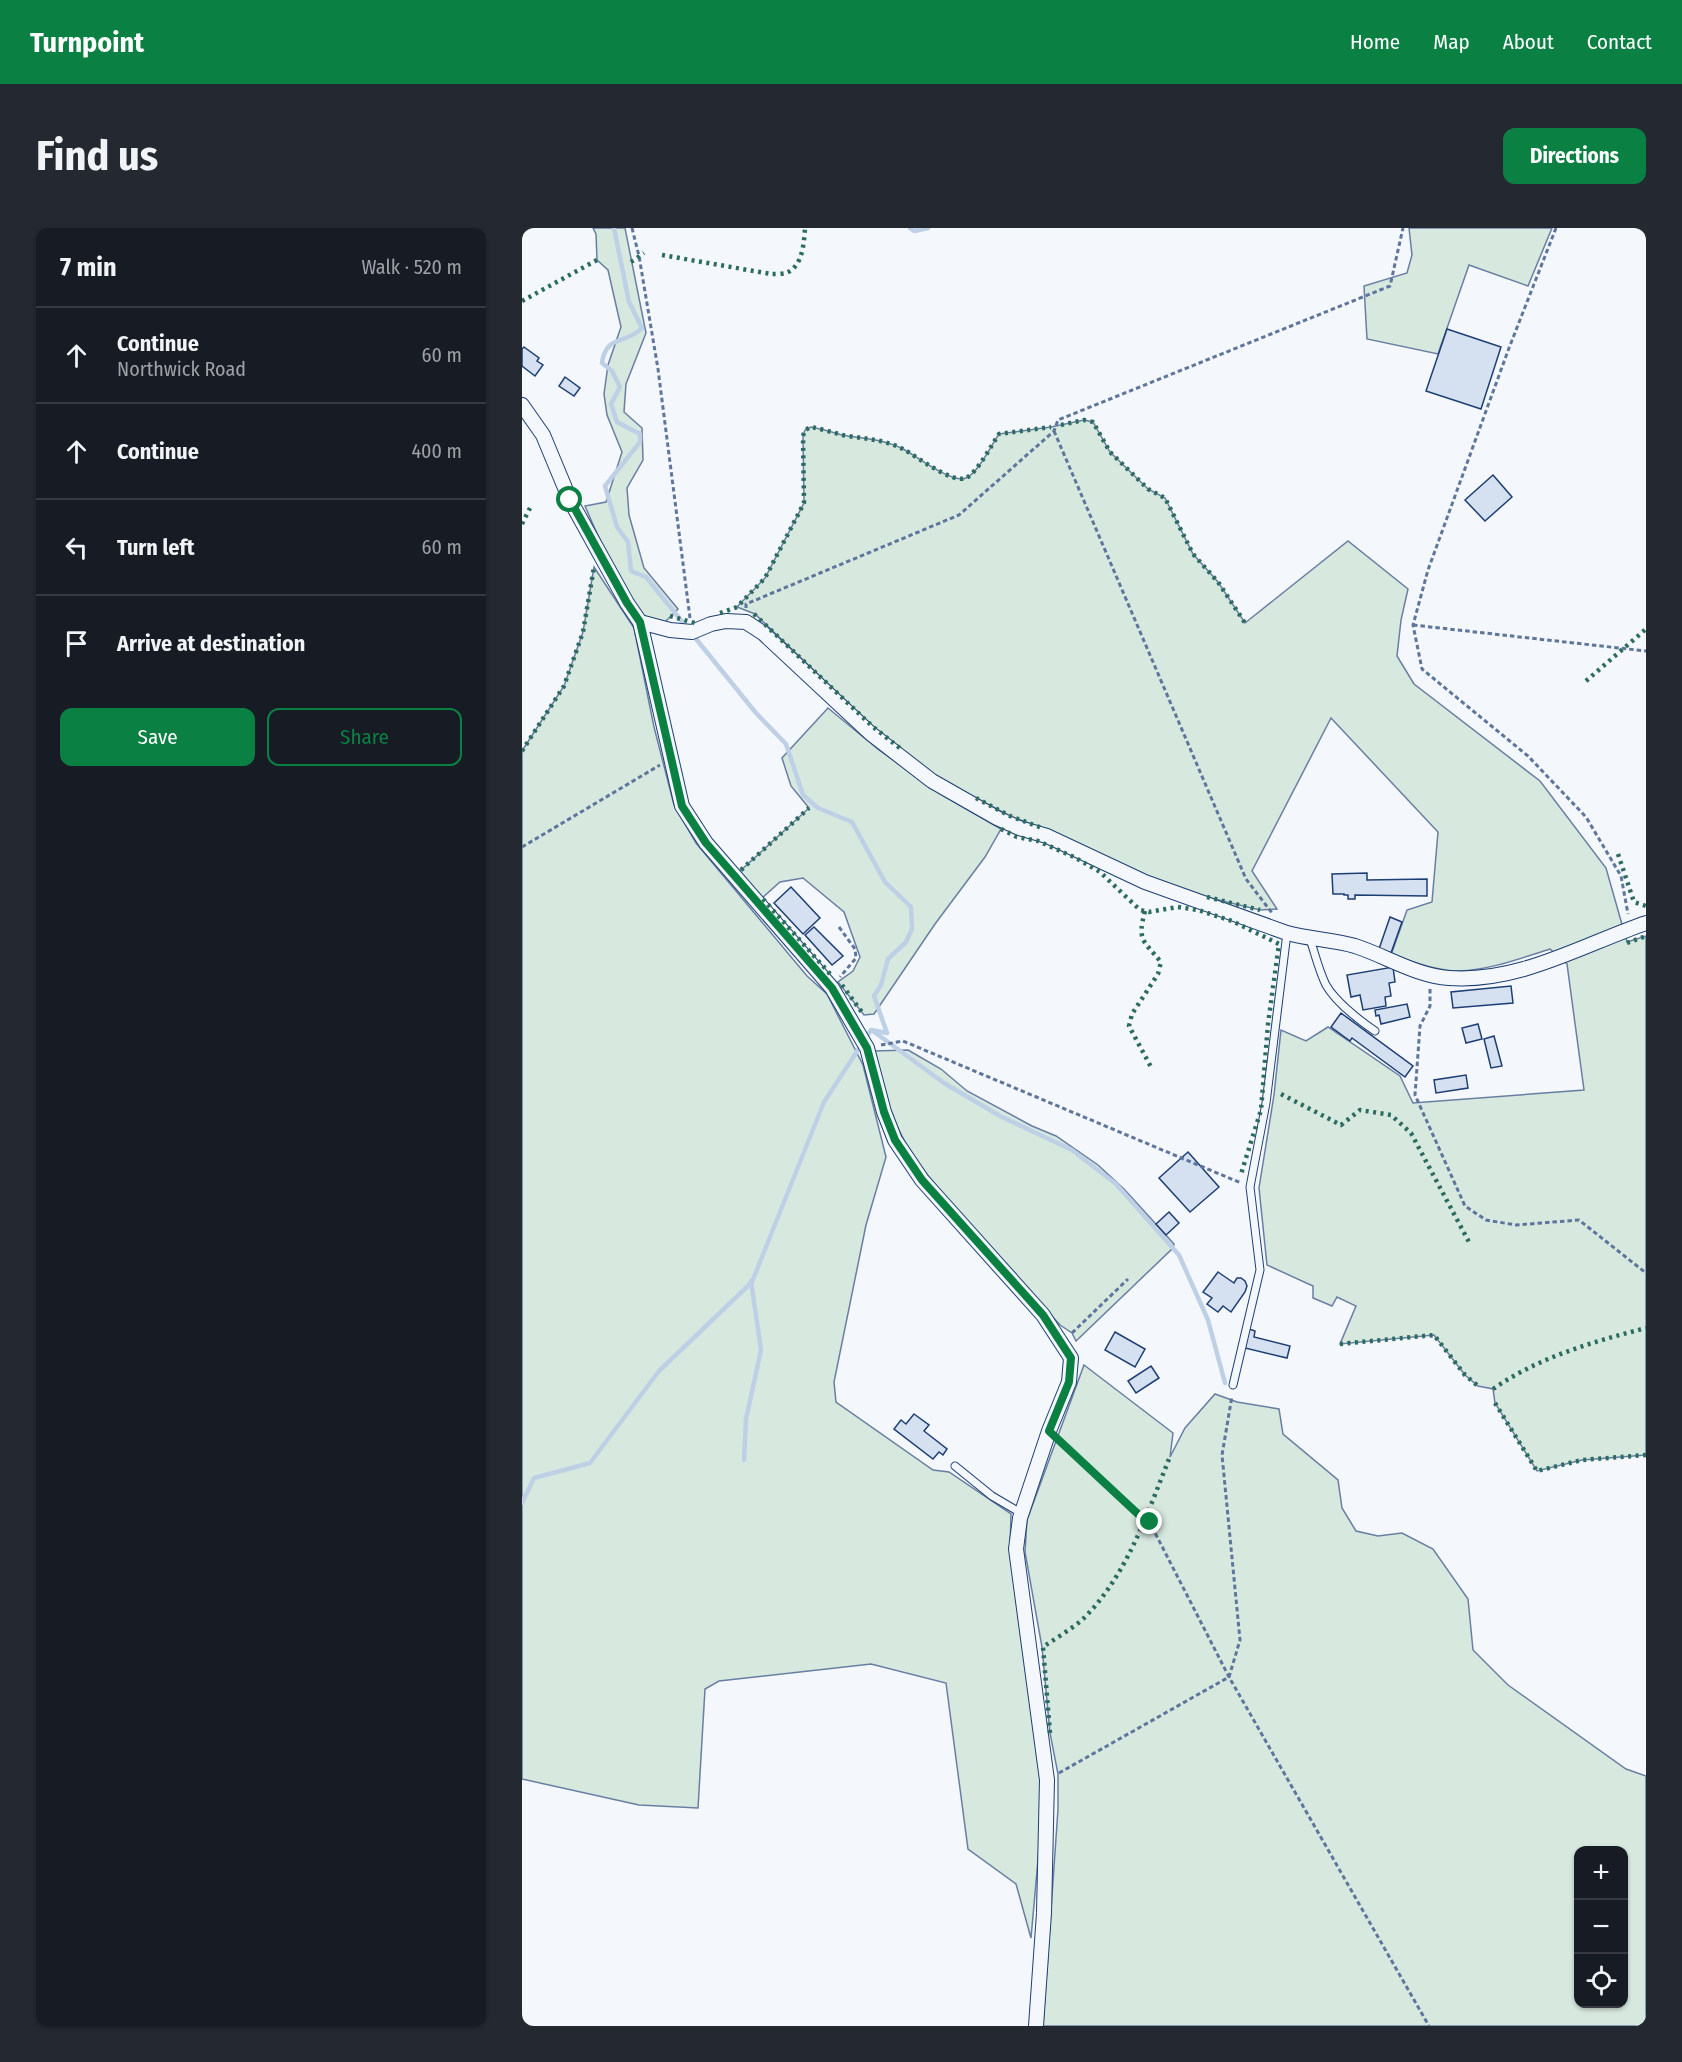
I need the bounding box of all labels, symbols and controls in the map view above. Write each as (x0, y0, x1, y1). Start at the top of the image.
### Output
text: Turnpoint (30, 26, 144, 59)
text: Home (1350, 29, 1400, 55)
text: Map (1433, 29, 1470, 55)
text: About (1503, 29, 1554, 55)
text: Contact (1587, 29, 1652, 55)
button: Directions (1503, 128, 1646, 184)
text: Find us (36, 131, 158, 181)
text: 7 min (60, 252, 117, 283)
text: Walk · 520 m (361, 255, 462, 279)
text: Continue (117, 330, 199, 357)
icon: ahead (60, 339, 93, 372)
text: 60 m (422, 343, 462, 367)
text: Northwick Road (117, 357, 246, 381)
icon: ahead (60, 435, 93, 468)
text: Continue (117, 438, 199, 465)
text: 400 m (411, 439, 462, 463)
route start (556, 486, 582, 512)
icon: left (60, 531, 93, 564)
text: Turn left (117, 534, 195, 561)
text: 60 m (422, 535, 462, 559)
icon: arrive (60, 627, 93, 660)
text: Arrive at destination (117, 630, 305, 657)
button: Save (60, 708, 255, 766)
button: Share (267, 708, 462, 766)
route end (1136, 1508, 1162, 1534)
map controls (1574, 1846, 1628, 2008)
button: + (1574, 1846, 1628, 1900)
button: − (1574, 1900, 1628, 1954)
button: locate (1574, 1954, 1628, 2008)

